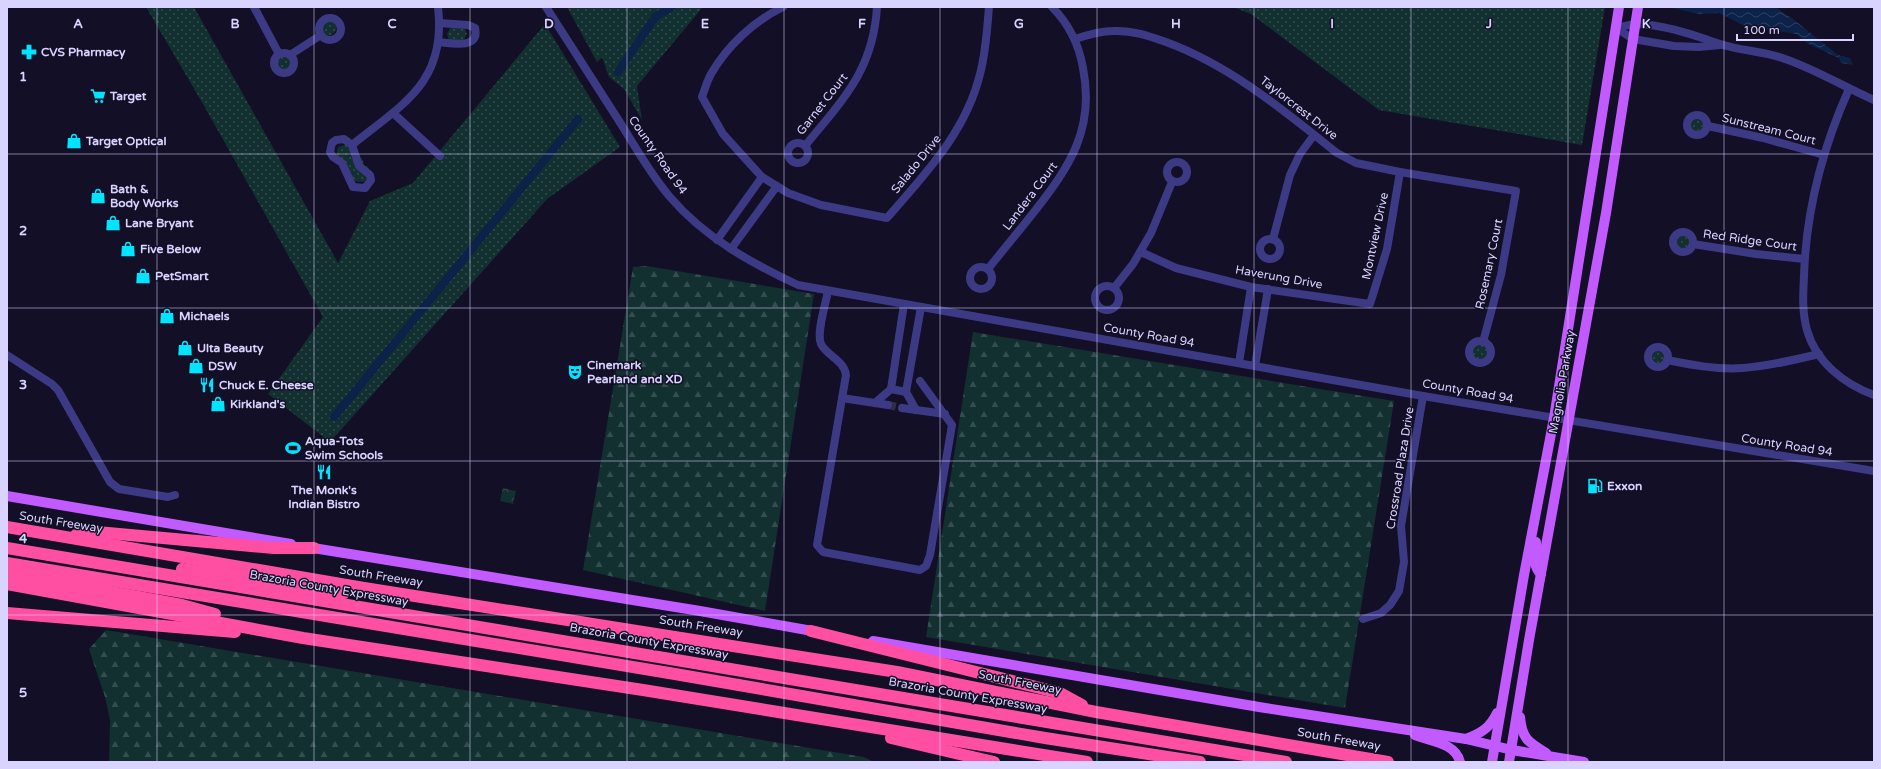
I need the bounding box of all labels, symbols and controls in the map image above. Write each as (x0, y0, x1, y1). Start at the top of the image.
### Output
text: A (73, 16, 83, 32)
text: B (230, 16, 240, 32)
text: C (387, 16, 397, 32)
text: D (544, 16, 554, 32)
text: E (701, 16, 709, 32)
text: F (858, 16, 866, 32)
text: G (1014, 16, 1024, 32)
text: H (1171, 16, 1181, 32)
text: I (1330, 16, 1334, 32)
text: J (1485, 16, 1492, 32)
text: K (1642, 16, 1651, 32)
scale bar (1737, 16, 1853, 42)
text: 100 m (1743, 23, 1780, 37)
pharmacy icon: CVS Pharmacy (20, 43, 38, 61)
place label: CVS Pharmacy (41, 45, 126, 60)
text: 1 (19, 69, 27, 85)
street label: Garnet Court (794, 70, 851, 138)
street label: Taylorcrest Drive (1257, 73, 1341, 143)
supermarket icon: Target (89, 87, 107, 105)
place label: Target (109, 89, 147, 104)
street label: Sunstream Court (1721, 111, 1818, 148)
street label: County Road 94 (626, 113, 690, 197)
shop icon: Target Optical (65, 132, 83, 150)
street label: Salado Drive (888, 132, 944, 196)
place label: Target Optical (85, 134, 166, 149)
street label: Landera Court (1000, 159, 1060, 233)
place label: Bath & Body Works (110, 182, 179, 211)
shop icon: Bath & Body Works (89, 187, 107, 205)
street label: Montview Drive (1359, 191, 1391, 281)
shop icon: Lane Bryant (104, 214, 122, 232)
place label: Lane Bryant (125, 216, 194, 231)
street label: Rosemary Court (1473, 217, 1506, 311)
text: 2 (19, 223, 27, 239)
street label: Red Ridge Court (1702, 226, 1798, 254)
shop icon: Five Below (119, 240, 137, 258)
place label: Five Below (140, 242, 202, 256)
street label: Haverung Drive (1234, 262, 1324, 292)
shop icon: PetSmart (134, 267, 152, 285)
place label: PetSmart (155, 269, 209, 283)
shop icon: Michaels (158, 307, 176, 325)
place label: Michaels (179, 309, 230, 323)
street label: County Road 94 (1102, 320, 1196, 350)
street label: Magnolia Parkway (1546, 329, 1578, 435)
shop icon: Ulta Beauty (176, 339, 194, 357)
place label: Ulta Beauty (197, 341, 264, 356)
shop icon: DSW (187, 357, 205, 375)
place label: Cinemark Pearland and XD (587, 358, 683, 386)
place label: DSW (208, 359, 237, 373)
theatre icon: Cinemark Pearland and XD (566, 363, 584, 381)
restaurant icon: Chuck E. Cheese (198, 376, 216, 394)
street label: County Road 94 (1421, 376, 1515, 406)
text: 3 (19, 377, 27, 393)
place label: Chuck E. Cheese (219, 378, 314, 392)
shop icon: Kirkland's (209, 395, 227, 413)
place label: Kirkland's (230, 397, 285, 411)
street label: Crossroad Plaza Drive (1383, 406, 1417, 530)
street label: County Road 94 (1740, 431, 1834, 459)
place label: Aqua-Tots Swim Schools (305, 434, 383, 462)
sports icon: Aqua-Tots Swim Schools (284, 439, 302, 457)
restaurant icon: The Monk's Indian Bistro (315, 463, 333, 481)
fuel station icon: Exxon (1586, 477, 1604, 495)
place label: Exxon (1607, 479, 1642, 493)
place label: The Monk's Indian Bistro (288, 483, 360, 511)
street label: South Freeway (18, 508, 104, 536)
text: 4 (19, 531, 28, 547)
street label: South Freeway (338, 562, 424, 590)
street label: Brazoria County Expressway (248, 567, 410, 609)
street label: South Freeway (658, 612, 744, 640)
street label: Brazoria County Expressway (568, 620, 730, 662)
street label: South Freeway (977, 667, 1063, 697)
street label: Brazoria County Expressway (887, 674, 1049, 716)
text: 5 (19, 685, 27, 701)
street label: South Freeway (1296, 725, 1382, 753)

